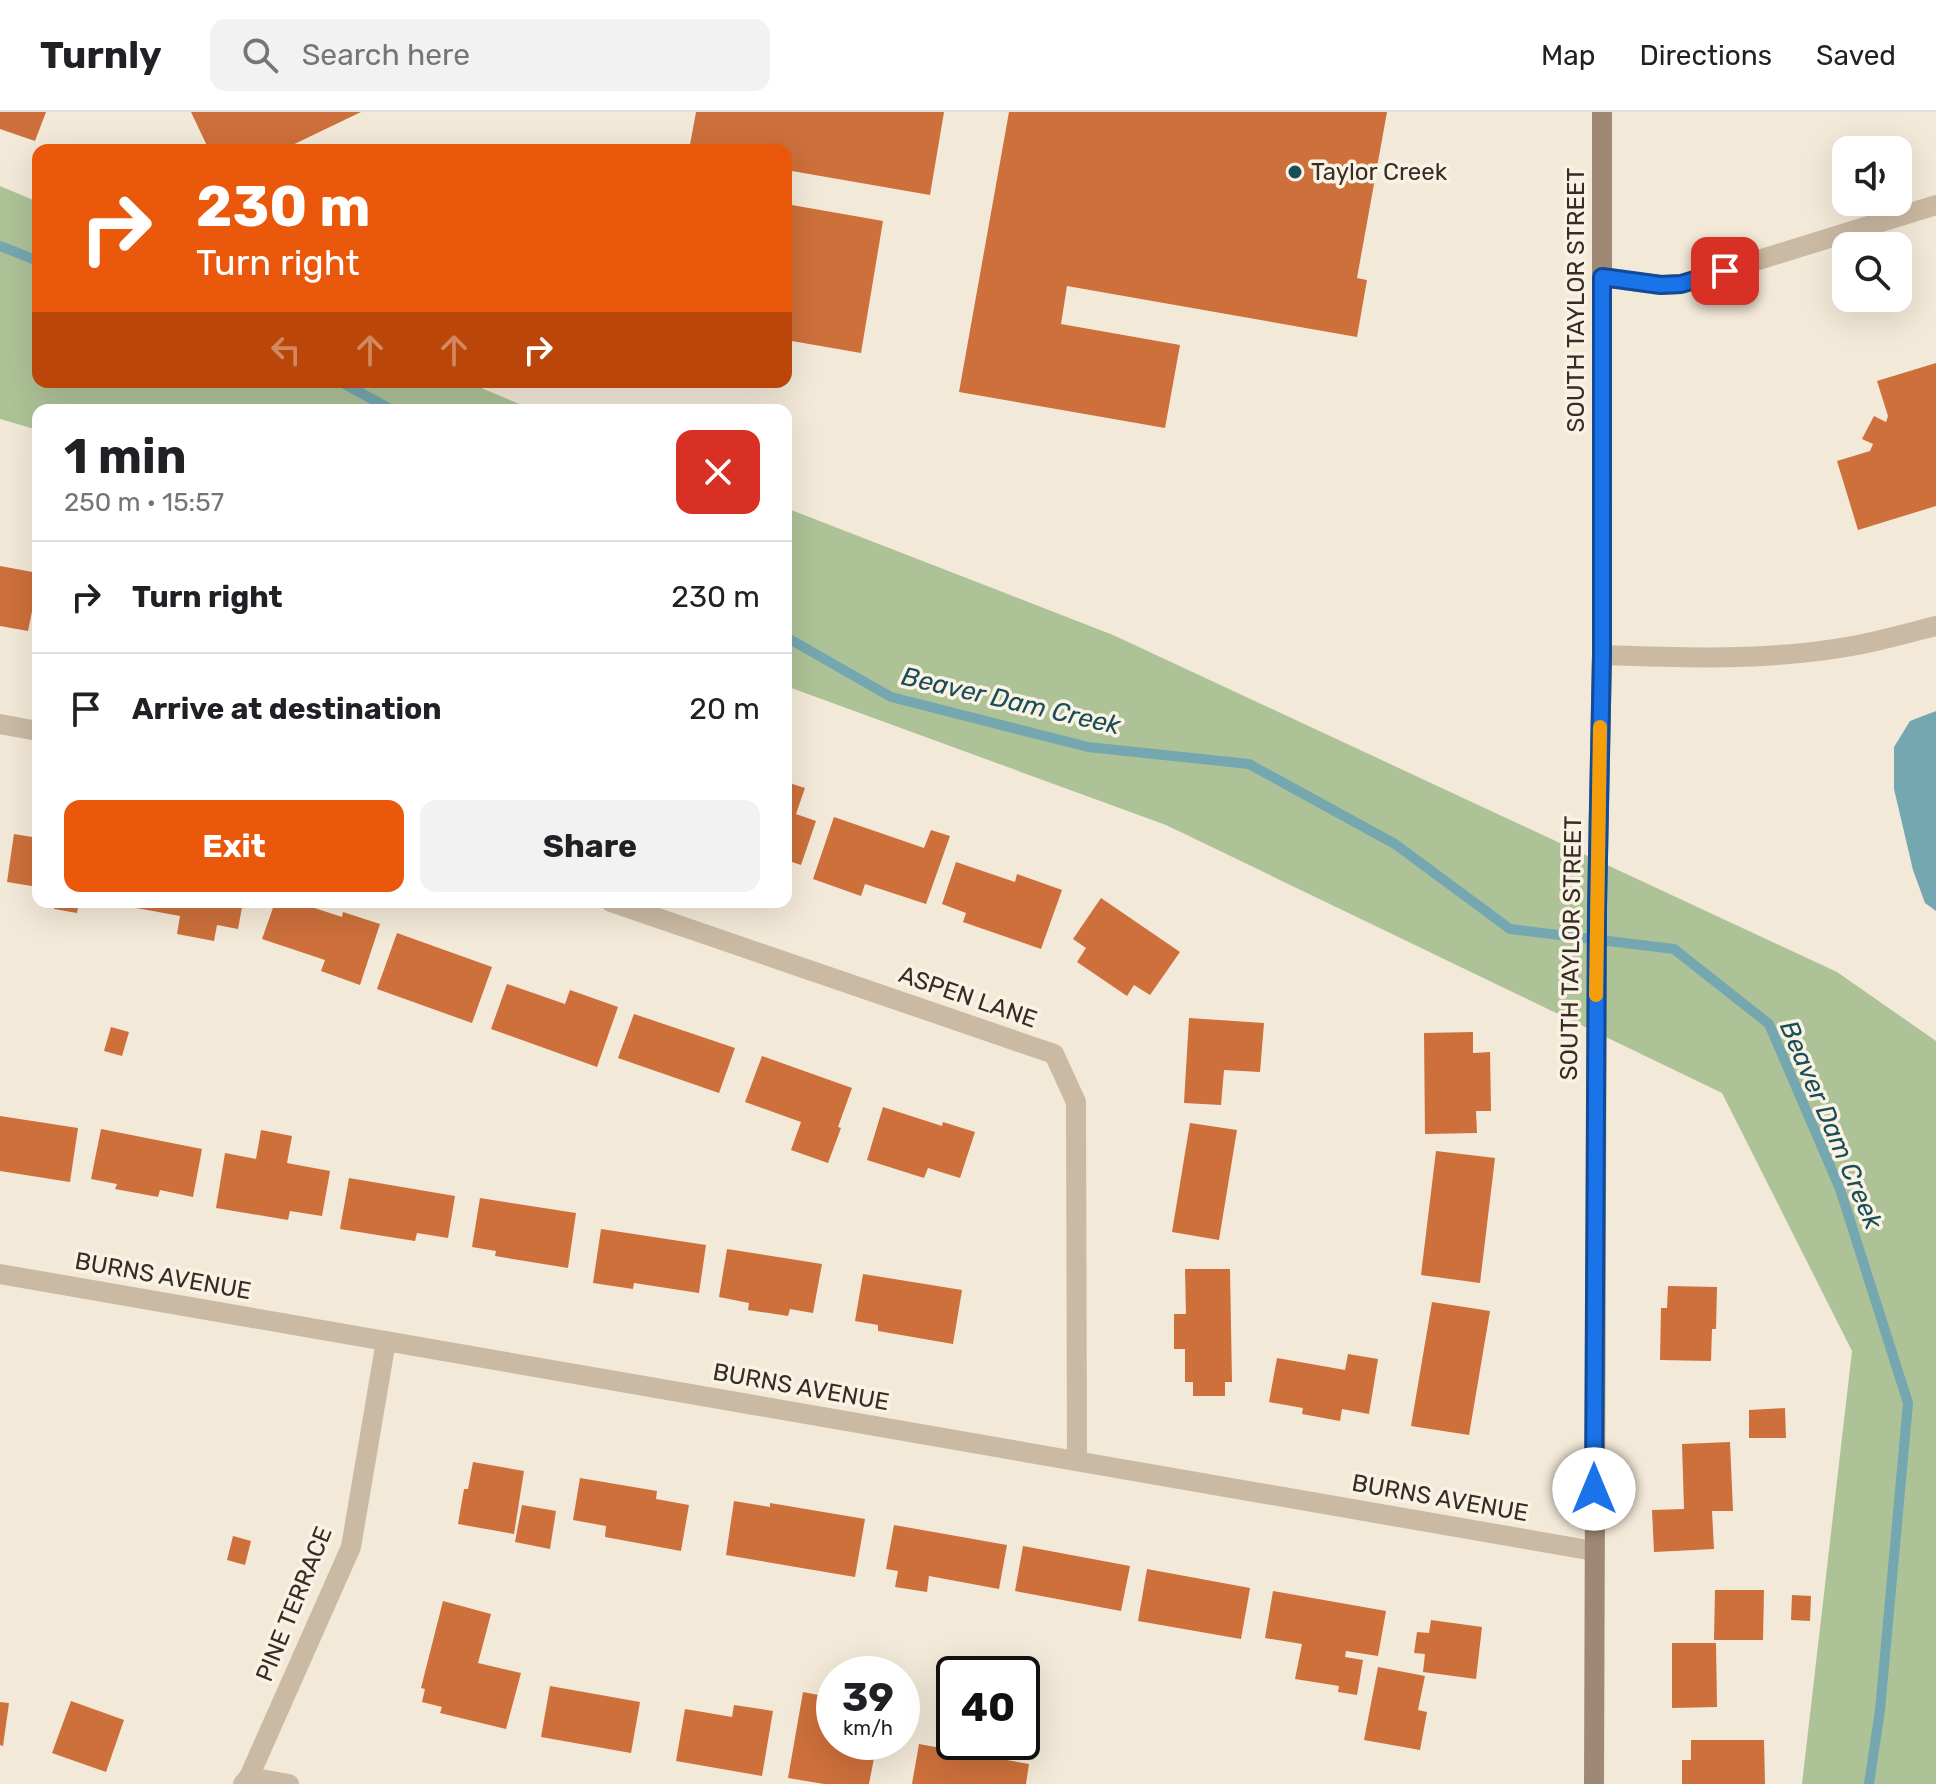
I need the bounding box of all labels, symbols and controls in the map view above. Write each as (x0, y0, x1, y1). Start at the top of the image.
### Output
search box (210, 19, 770, 91)
text: Turnly (40, 32, 162, 78)
icon: search (238, 33, 282, 77)
text: Search here (302, 37, 470, 73)
text: Map (1541, 39, 1595, 72)
text: Directions (1639, 39, 1772, 72)
text: Saved (1816, 39, 1896, 72)
map controls (1832, 136, 1912, 312)
button: sound (1832, 136, 1912, 216)
place label: Taylor Creek (1311, 158, 1448, 186)
marker: Taylor Creek (1286, 163, 1304, 181)
street label: SOUTH TAYLOR STREET (1562, 168, 1590, 432)
text: 230 m (196, 174, 371, 240)
icon: right (64, 176, 168, 280)
button: search (1832, 232, 1912, 312)
pin (1691, 237, 1759, 305)
text: Turn right (196, 241, 360, 284)
icon: arrive (1703, 249, 1747, 293)
icon: left (264, 328, 308, 372)
icon: ahead (348, 328, 392, 372)
icon: ahead (432, 328, 476, 372)
icon: right (516, 328, 560, 372)
text: 1 min (64, 428, 187, 485)
button: close (676, 430, 760, 514)
text: 250 m · 15:57 (64, 487, 224, 518)
icon: right (64, 575, 108, 619)
text: Turn right (132, 579, 283, 615)
text: 230 m (671, 579, 760, 615)
water label: Beaver Dam Creek (899, 661, 1124, 741)
icon: arrive (64, 687, 108, 731)
text: Arrive at destination (132, 691, 442, 727)
text: 20 m (689, 691, 760, 727)
button: Exit (64, 800, 404, 892)
button: Share (420, 800, 760, 892)
street label: SOUTH TAYLOR STREET (1555, 815, 1587, 1081)
street label: ASPEN LANE (895, 960, 1041, 1034)
water label: Beaver Dam Creek (1773, 1016, 1889, 1235)
street label: BURNS AVENUE (73, 1247, 253, 1305)
street label: BURNS AVENUE (711, 1358, 891, 1416)
position arrow (1552, 1447, 1636, 1531)
street label: BURNS AVENUE (1350, 1469, 1530, 1527)
street label: PINE TERRACE (250, 1522, 338, 1686)
speed limit sign: 40 (936, 1656, 1040, 1760)
text: 39 (842, 1674, 894, 1721)
text: km/h (843, 1716, 893, 1740)

